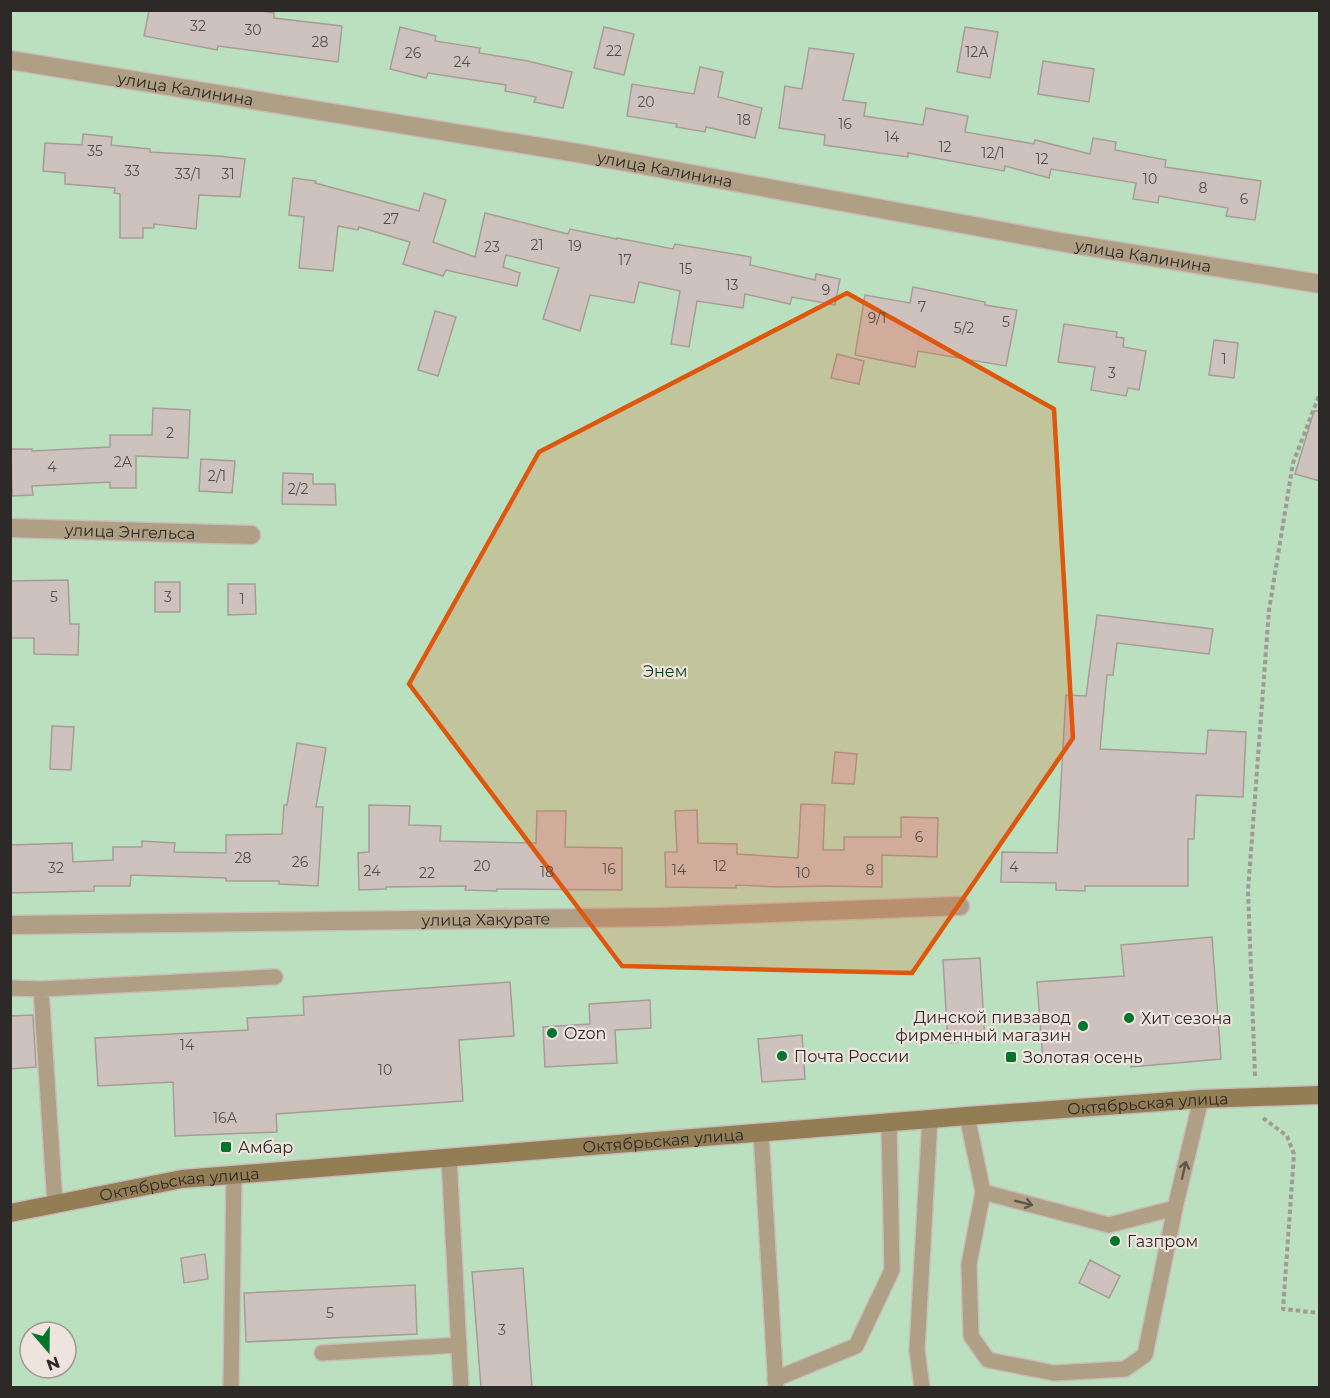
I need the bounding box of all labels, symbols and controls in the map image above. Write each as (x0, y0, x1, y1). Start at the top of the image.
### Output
house number: 32 (190, 17, 206, 35)
house number: 30 (244, 21, 262, 39)
house number: 28 (312, 33, 329, 51)
house number: 22 (606, 42, 622, 60)
house number: 12А (965, 43, 989, 61)
house number: 26 (405, 44, 422, 62)
house number: 24 (454, 53, 471, 71)
street label: улица Калинина (115, 68, 255, 109)
house number: 20 (637, 93, 655, 111)
house number: 18 (737, 111, 751, 129)
house number: 16 (838, 115, 852, 133)
house number: 14 (885, 128, 900, 146)
house number: 12 (938, 138, 952, 156)
house number: 35 (87, 142, 103, 160)
house number: 12/1 (981, 144, 1005, 162)
street label: улица Калинина (595, 147, 734, 191)
house number: 12 (1035, 150, 1049, 168)
house number: 33 (124, 162, 140, 180)
house number: 33/1 (175, 165, 201, 183)
house number: 31 (222, 165, 234, 183)
house number: 10 (1143, 170, 1157, 188)
house number: 8 (1199, 179, 1208, 197)
house number: 6 (1240, 190, 1249, 208)
house number: 27 (383, 210, 399, 228)
street label: улица Калинина (1073, 235, 1213, 276)
house number: 21 (530, 236, 544, 254)
house number: 19 (568, 237, 582, 255)
house number: 23 (484, 238, 500, 256)
house number: 17 (618, 251, 632, 269)
house number: 15 (680, 260, 693, 278)
house number: 13 (726, 276, 739, 294)
house number: 9 (822, 281, 830, 299)
house number: 7 (918, 298, 926, 316)
house number: 9/1 (868, 309, 886, 327)
house number: 5 (1002, 313, 1010, 331)
house number: 5/2 (954, 319, 974, 337)
house number: 1 (1221, 350, 1227, 368)
house number: 3 (1108, 364, 1116, 382)
house number: 2 (166, 424, 174, 442)
house number: 2А (114, 453, 133, 471)
house number: 4 (47, 458, 57, 476)
house number: 2/1 (208, 467, 226, 485)
house number: 2/2 (288, 480, 308, 498)
street label: улица Энгельса (63, 520, 196, 543)
house number: 5 (50, 588, 58, 606)
house number: 3 (164, 588, 172, 606)
house number: 1 (239, 590, 245, 608)
park label: Энем (643, 662, 687, 681)
house number: 6 (915, 828, 924, 846)
house number: 28 (235, 849, 252, 867)
house number: 26 (292, 853, 309, 871)
house number: 20 (473, 857, 491, 875)
house number: 12 (713, 857, 727, 875)
house number: 4 (1009, 858, 1019, 876)
house number: 32 (48, 859, 64, 877)
house number: 16 (602, 860, 616, 878)
house number: 14 (672, 861, 687, 879)
house number: 8 (866, 861, 875, 879)
house number: 24 (364, 862, 381, 880)
house number: 18 (540, 863, 554, 881)
house number: 22 (419, 864, 435, 882)
house number: 10 (796, 864, 810, 882)
street label: улица Хакурате (420, 909, 551, 929)
place label: Динской пивзавод фирменный магазин (895, 1008, 1071, 1045)
place label: Хит сезона (1141, 1009, 1232, 1028)
marker: Хит сезона (1122, 1011, 1136, 1025)
marker: Динской пивзавод фирменный магазин (1076, 1019, 1090, 1033)
place label: Ozon (564, 1024, 606, 1043)
marker: Ozon (545, 1026, 559, 1040)
house number: 14 (180, 1036, 195, 1054)
place label: Почта России (794, 1047, 909, 1066)
place label: Золотая осень (1023, 1048, 1143, 1067)
marker: Почта России (775, 1049, 789, 1063)
marker: Золотая осень (1004, 1050, 1018, 1064)
house number: 10 (378, 1061, 392, 1079)
street label: Октябрьская улица (1066, 1089, 1229, 1118)
house number: 16А (213, 1109, 238, 1127)
street label: Октябрьская улица (582, 1124, 745, 1156)
place label: Амбар (238, 1138, 293, 1157)
marker: Амбар (219, 1140, 233, 1154)
one-way arrow (1179, 1161, 1191, 1180)
street label: Октябрьская улица (98, 1163, 260, 1205)
one-way arrow (1015, 1198, 1034, 1209)
place label: Газпром (1127, 1232, 1198, 1251)
marker: Газпром (1108, 1234, 1122, 1248)
house number: 5 (326, 1304, 334, 1322)
north arrow (18, 1320, 78, 1380)
house number: 3 (498, 1321, 506, 1339)
text: N (44, 1352, 62, 1375)

